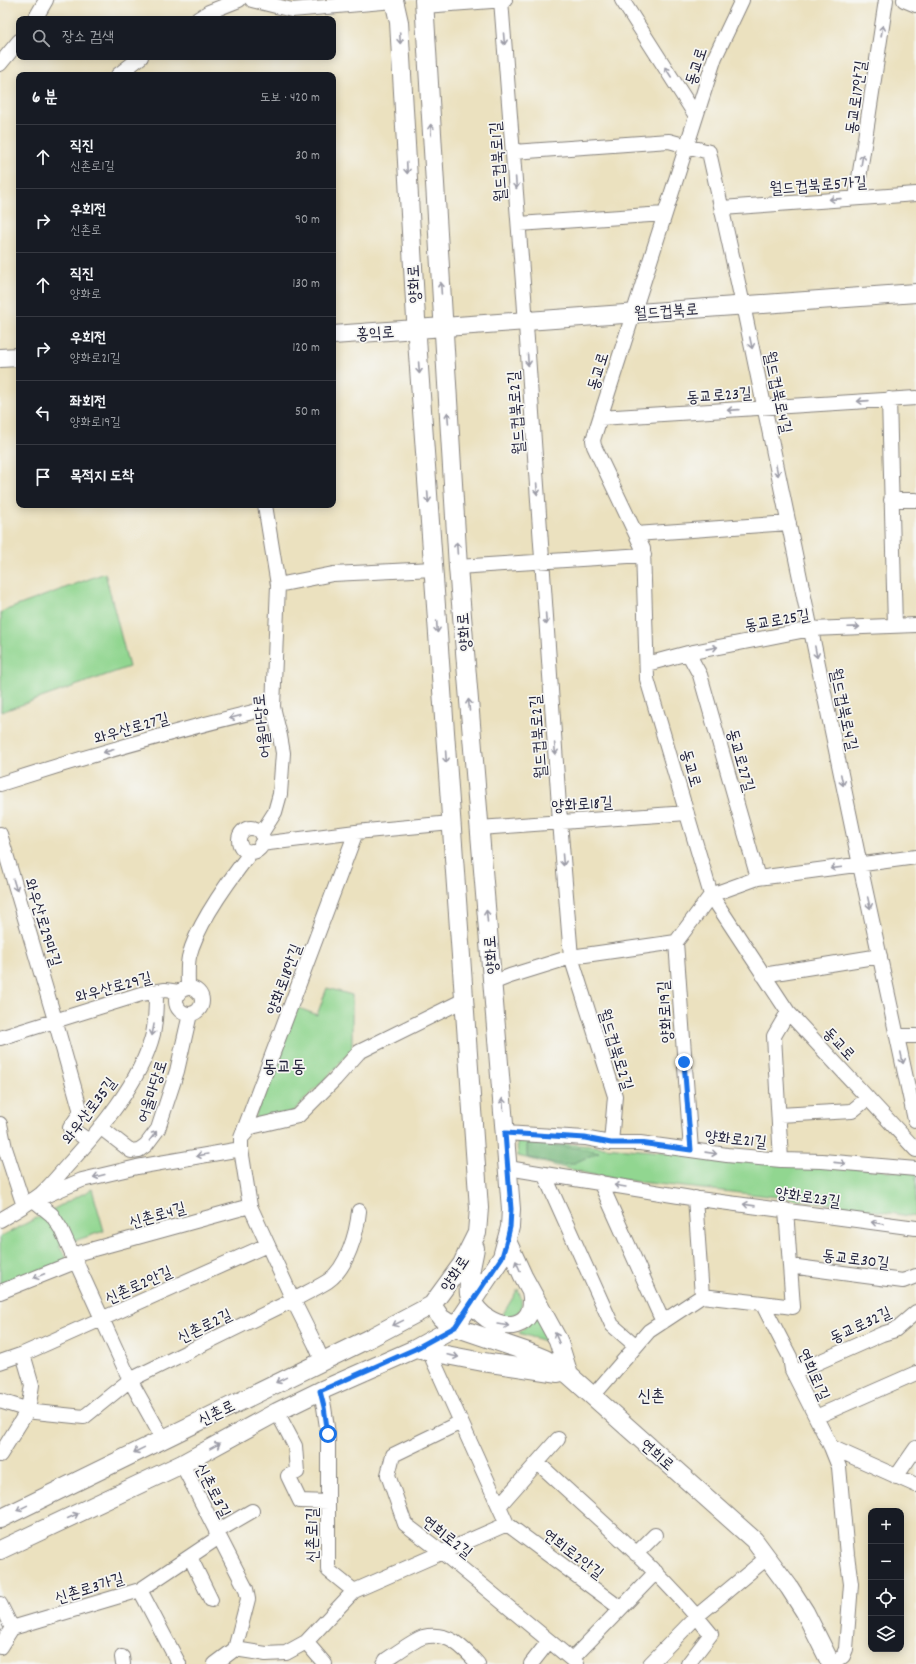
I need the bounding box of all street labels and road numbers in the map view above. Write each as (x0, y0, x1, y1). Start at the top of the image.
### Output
street label: 동교로 (680, 45, 714, 89)
street label: 동교로17안길 (841, 59, 874, 136)
street label: 월드컵북로1길 (485, 121, 514, 203)
street label: 월드컵북로5가길 (769, 172, 868, 201)
street label: 양화로 (403, 264, 428, 304)
street label: 월드컵북로 (633, 299, 699, 326)
street label: 홍익로 (355, 322, 395, 347)
street label: 월드컵북로4길 (757, 349, 797, 436)
street label: 동교로 (583, 350, 616, 394)
street label: 월드컵북로2길 (503, 370, 532, 456)
street label: 동교로23길 (686, 383, 753, 410)
street label: 동교로25길 (743, 604, 812, 639)
street label: 양화로 (452, 612, 479, 652)
street label: 월드컵북로4길 (823, 666, 863, 753)
street label: 어울마당로 (249, 693, 278, 759)
street label: 월드컵북로2길 (525, 694, 554, 780)
street label: 와우산로27길 (91, 708, 172, 751)
street label: 동교로27길 (720, 726, 760, 795)
street label: 동교로 (673, 747, 706, 790)
street label: 양화로18길 (551, 792, 614, 819)
street label: 와우산로29마길 (17, 876, 66, 970)
street label: 양화로 (479, 935, 506, 975)
street label: 양화로18안길 (262, 941, 309, 1019)
street label: 와우산로29길 (73, 967, 155, 1010)
street label: 양화로19길 (653, 980, 680, 1044)
street label: 월드컵북로2길 (591, 1006, 638, 1093)
street label: 동교로 (817, 1023, 860, 1067)
street label: 어울마당로 (132, 1058, 174, 1126)
street label: 와우산로35길 (57, 1073, 123, 1150)
street label: 양화로21길 (704, 1126, 768, 1155)
street label: 양화로23길 (774, 1183, 842, 1214)
street label: 신촌로4길 (127, 1197, 189, 1235)
street label: 동교로30길 (821, 1245, 891, 1276)
street label: 양화로 (436, 1252, 476, 1297)
street label: 신촌로2안길 (102, 1261, 176, 1311)
street label: 동교로32길 (826, 1302, 896, 1351)
street label: 신촌로2길 (174, 1304, 237, 1350)
street label: 연희로1길 (791, 1345, 834, 1405)
street label: 신촌로 (195, 1395, 239, 1433)
street label: 연희로 (634, 1435, 678, 1477)
street label: 신촌로3길 (188, 1460, 235, 1523)
street label: 신촌로1길 (302, 1507, 325, 1563)
street label: 연희로2길 (416, 1511, 477, 1565)
street label: 연희로2안길 (537, 1524, 608, 1586)
street label: 신촌로3가길 (52, 1568, 127, 1611)

